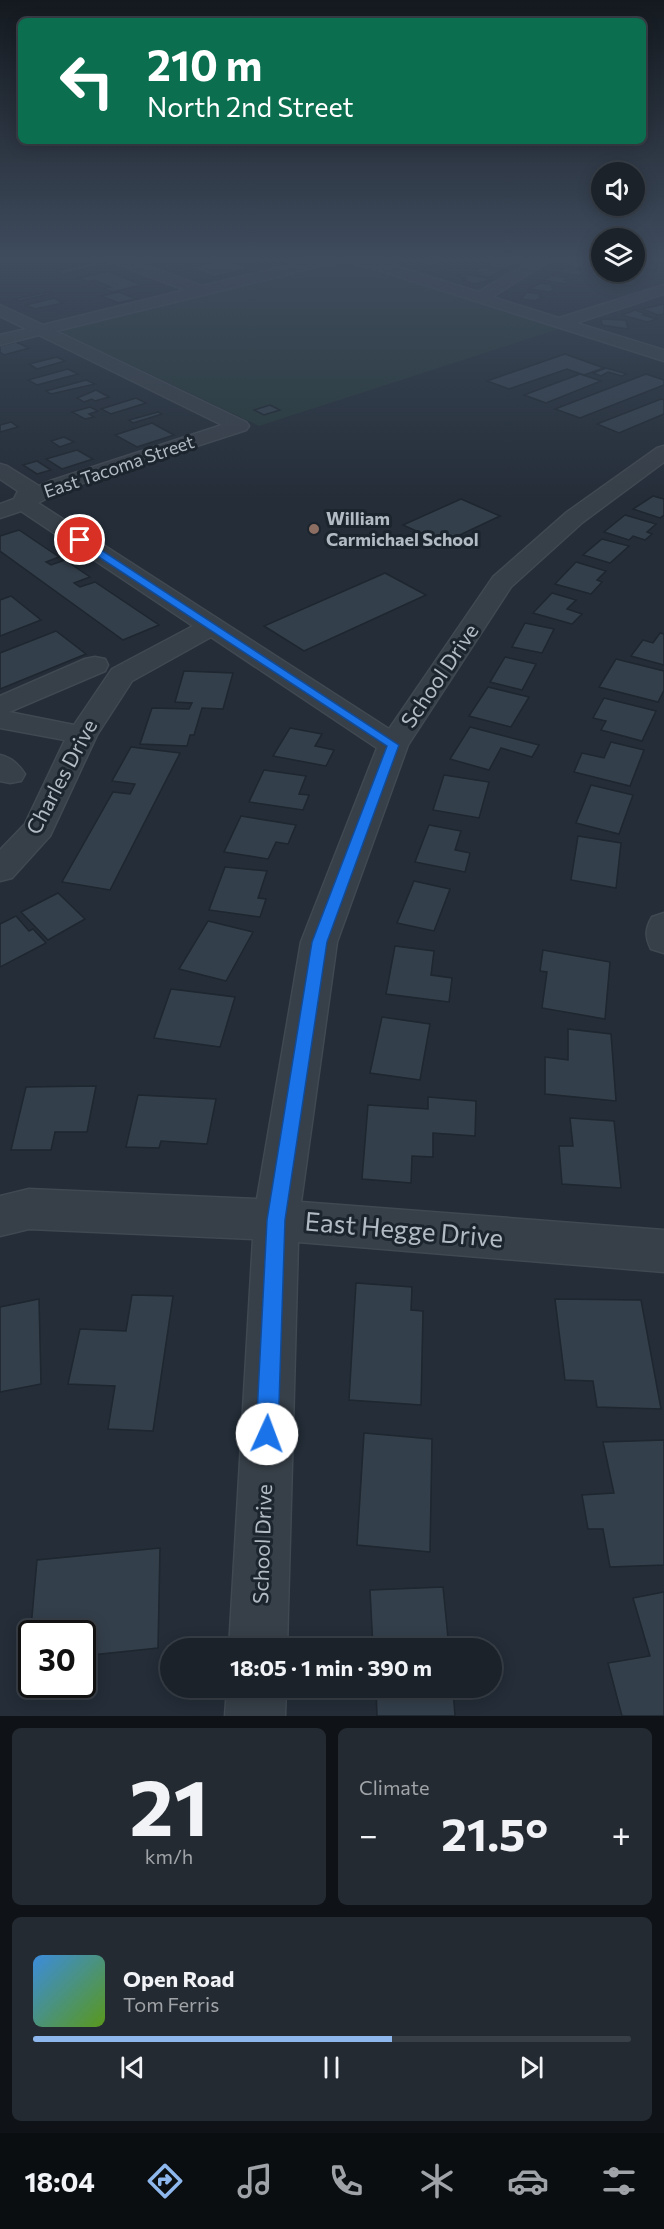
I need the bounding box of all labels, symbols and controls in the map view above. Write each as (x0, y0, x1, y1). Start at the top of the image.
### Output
text: 210 m (147, 38, 262, 90)
icon: left (48, 42, 126, 120)
text: North 2nd Street (147, 90, 354, 123)
map controls (591, 162, 645, 282)
button: sound (591, 162, 645, 216)
button: layers (591, 228, 645, 282)
street label: East Tacoma Street (41, 430, 197, 502)
place label: William Carmichael School (326, 507, 479, 550)
pin (54, 514, 105, 565)
marker: William Carmichael School (307, 522, 321, 536)
icon: arrive (63, 523, 96, 556)
street label: School Drive (395, 618, 483, 732)
street label: Charles Drive (20, 715, 101, 838)
street label: East Hegge Drive (304, 1204, 505, 1253)
position arrow (235, 1402, 299, 1466)
street label: School Drive (247, 1484, 276, 1604)
speed limit sign: 30 (18, 1620, 96, 1698)
text: 18:05 · 1 min · 390 m (230, 1654, 432, 1681)
text: 21 (129, 1757, 209, 1852)
text: Climate (359, 1775, 429, 1799)
text: 21.5° (441, 1805, 548, 1860)
text: − (359, 1813, 378, 1854)
text: + (612, 1813, 631, 1854)
text: km/h (145, 1844, 193, 1868)
text: Open Road (123, 1965, 234, 1992)
text: Tom Ferris (123, 1992, 219, 2016)
icon: previous (116, 2051, 149, 2084)
icon: pause (315, 2051, 348, 2084)
icon: next (515, 2051, 548, 2084)
icon: directions (144, 2160, 186, 2202)
icon: music (234, 2160, 276, 2202)
icon: phone (325, 2160, 367, 2202)
icon: climate (416, 2160, 458, 2202)
icon: car (507, 2160, 549, 2202)
icon: filters (598, 2160, 640, 2202)
text: 18:04 (24, 2165, 95, 2198)

